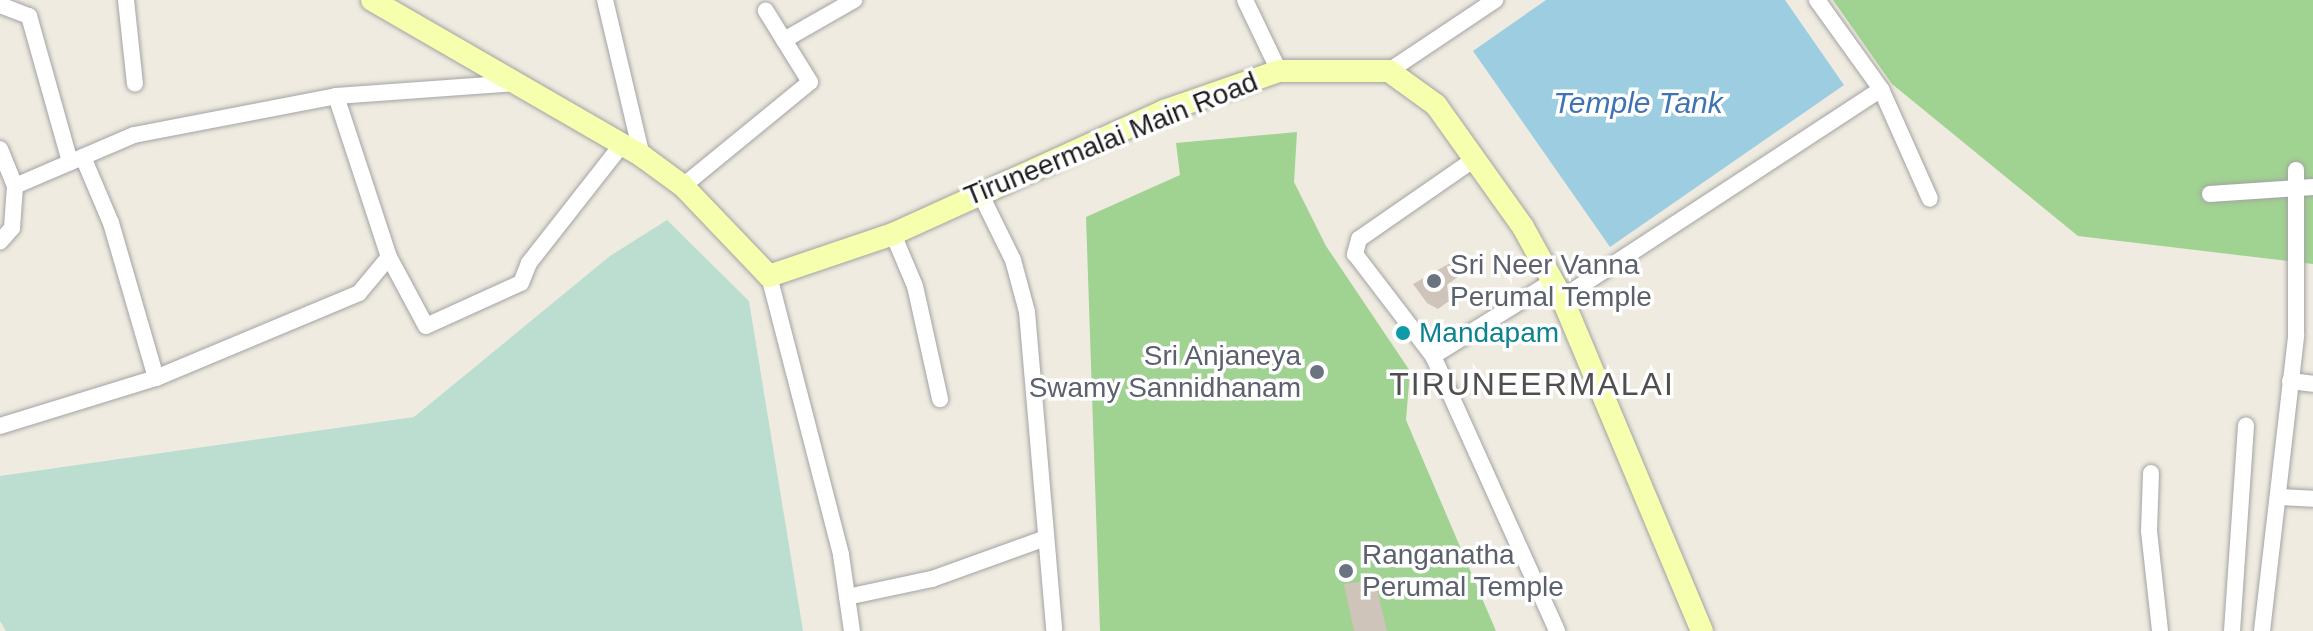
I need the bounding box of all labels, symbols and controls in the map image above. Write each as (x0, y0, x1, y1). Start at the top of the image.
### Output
street label: Tiruneermalai Main Road (959, 65, 1263, 213)
water label: Temple Tank (1553, 85, 1723, 121)
place label: Sri Neer Vanna Perumal Temple (1450, 248, 1652, 314)
marker: Sri Neer Vanna Perumal Temple (1425, 272, 1443, 290)
place label: Mandapam (1419, 316, 1559, 350)
marker: Mandapam (1394, 324, 1412, 342)
place label: Sri Anjaneya Swamy Sannidhanam (1029, 339, 1301, 405)
marker: Sri Anjaneya Swamy Sannidhanam (1308, 363, 1326, 381)
district label: TIRUNEERMALAI (1389, 365, 1675, 403)
place label: Ranganatha Perumal Temple (1362, 538, 1564, 604)
marker: Ranganatha Perumal Temple (1337, 562, 1355, 580)

